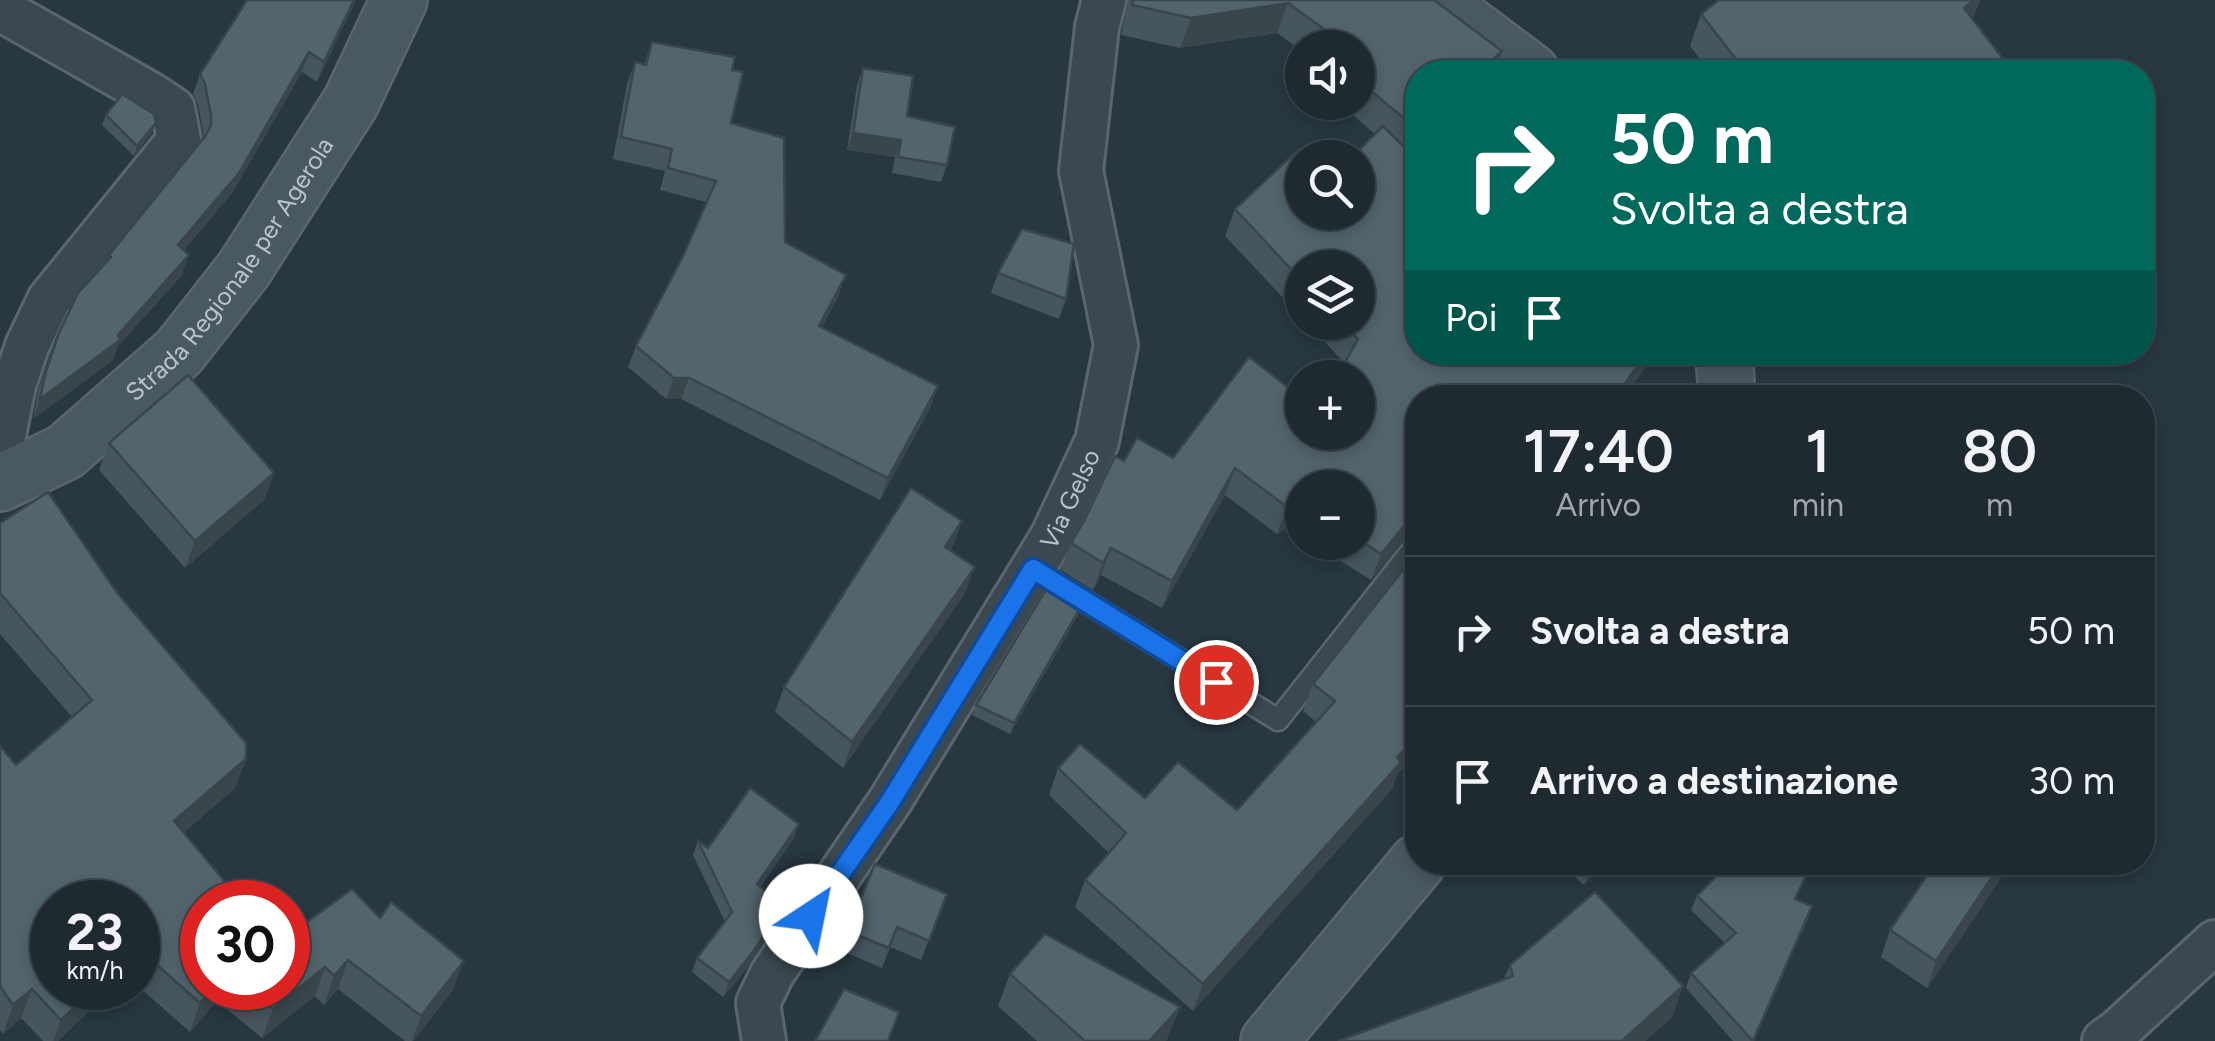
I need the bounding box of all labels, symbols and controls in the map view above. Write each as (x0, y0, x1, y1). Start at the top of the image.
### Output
map controls (1285, 30, 1375, 560)
button: sound (1285, 30, 1375, 120)
text: 50 m (1610, 96, 1774, 181)
icon: right (1445, 100, 1575, 230)
street label: Strada Regionale per Agerola (119, 132, 340, 407)
button: search (1285, 140, 1375, 230)
text: Svolta a destra (1610, 181, 1909, 235)
button: layers (1285, 250, 1375, 340)
icon: arrive (1517, 290, 1572, 345)
text: Poi (1445, 295, 1497, 341)
button: + (1285, 360, 1375, 450)
text: 17:40 (1523, 415, 1674, 487)
text: 1 (1805, 415, 1830, 487)
text: 80 (1962, 415, 2037, 487)
street label: Via Gelso (1033, 444, 1106, 554)
button: − (1285, 470, 1375, 560)
text: Arrivo (1556, 486, 1641, 524)
text: min (1792, 486, 1844, 524)
text: m (1986, 486, 2013, 524)
icon: right (1445, 604, 1500, 659)
text: Svolta a destra (1530, 608, 1790, 654)
text: 50 m (2027, 608, 2115, 654)
pin (1174, 640, 1259, 725)
icon: arrive (1189, 655, 1244, 710)
icon: arrive (1445, 754, 1500, 809)
text: Arrivo a destinazione (1530, 758, 1898, 804)
text: 30 m (2028, 758, 2115, 804)
position arrow (759, 864, 863, 968)
speed limit sign: 30 (180, 880, 310, 1010)
text: 23 (67, 902, 123, 963)
text: km/h (66, 955, 124, 985)

